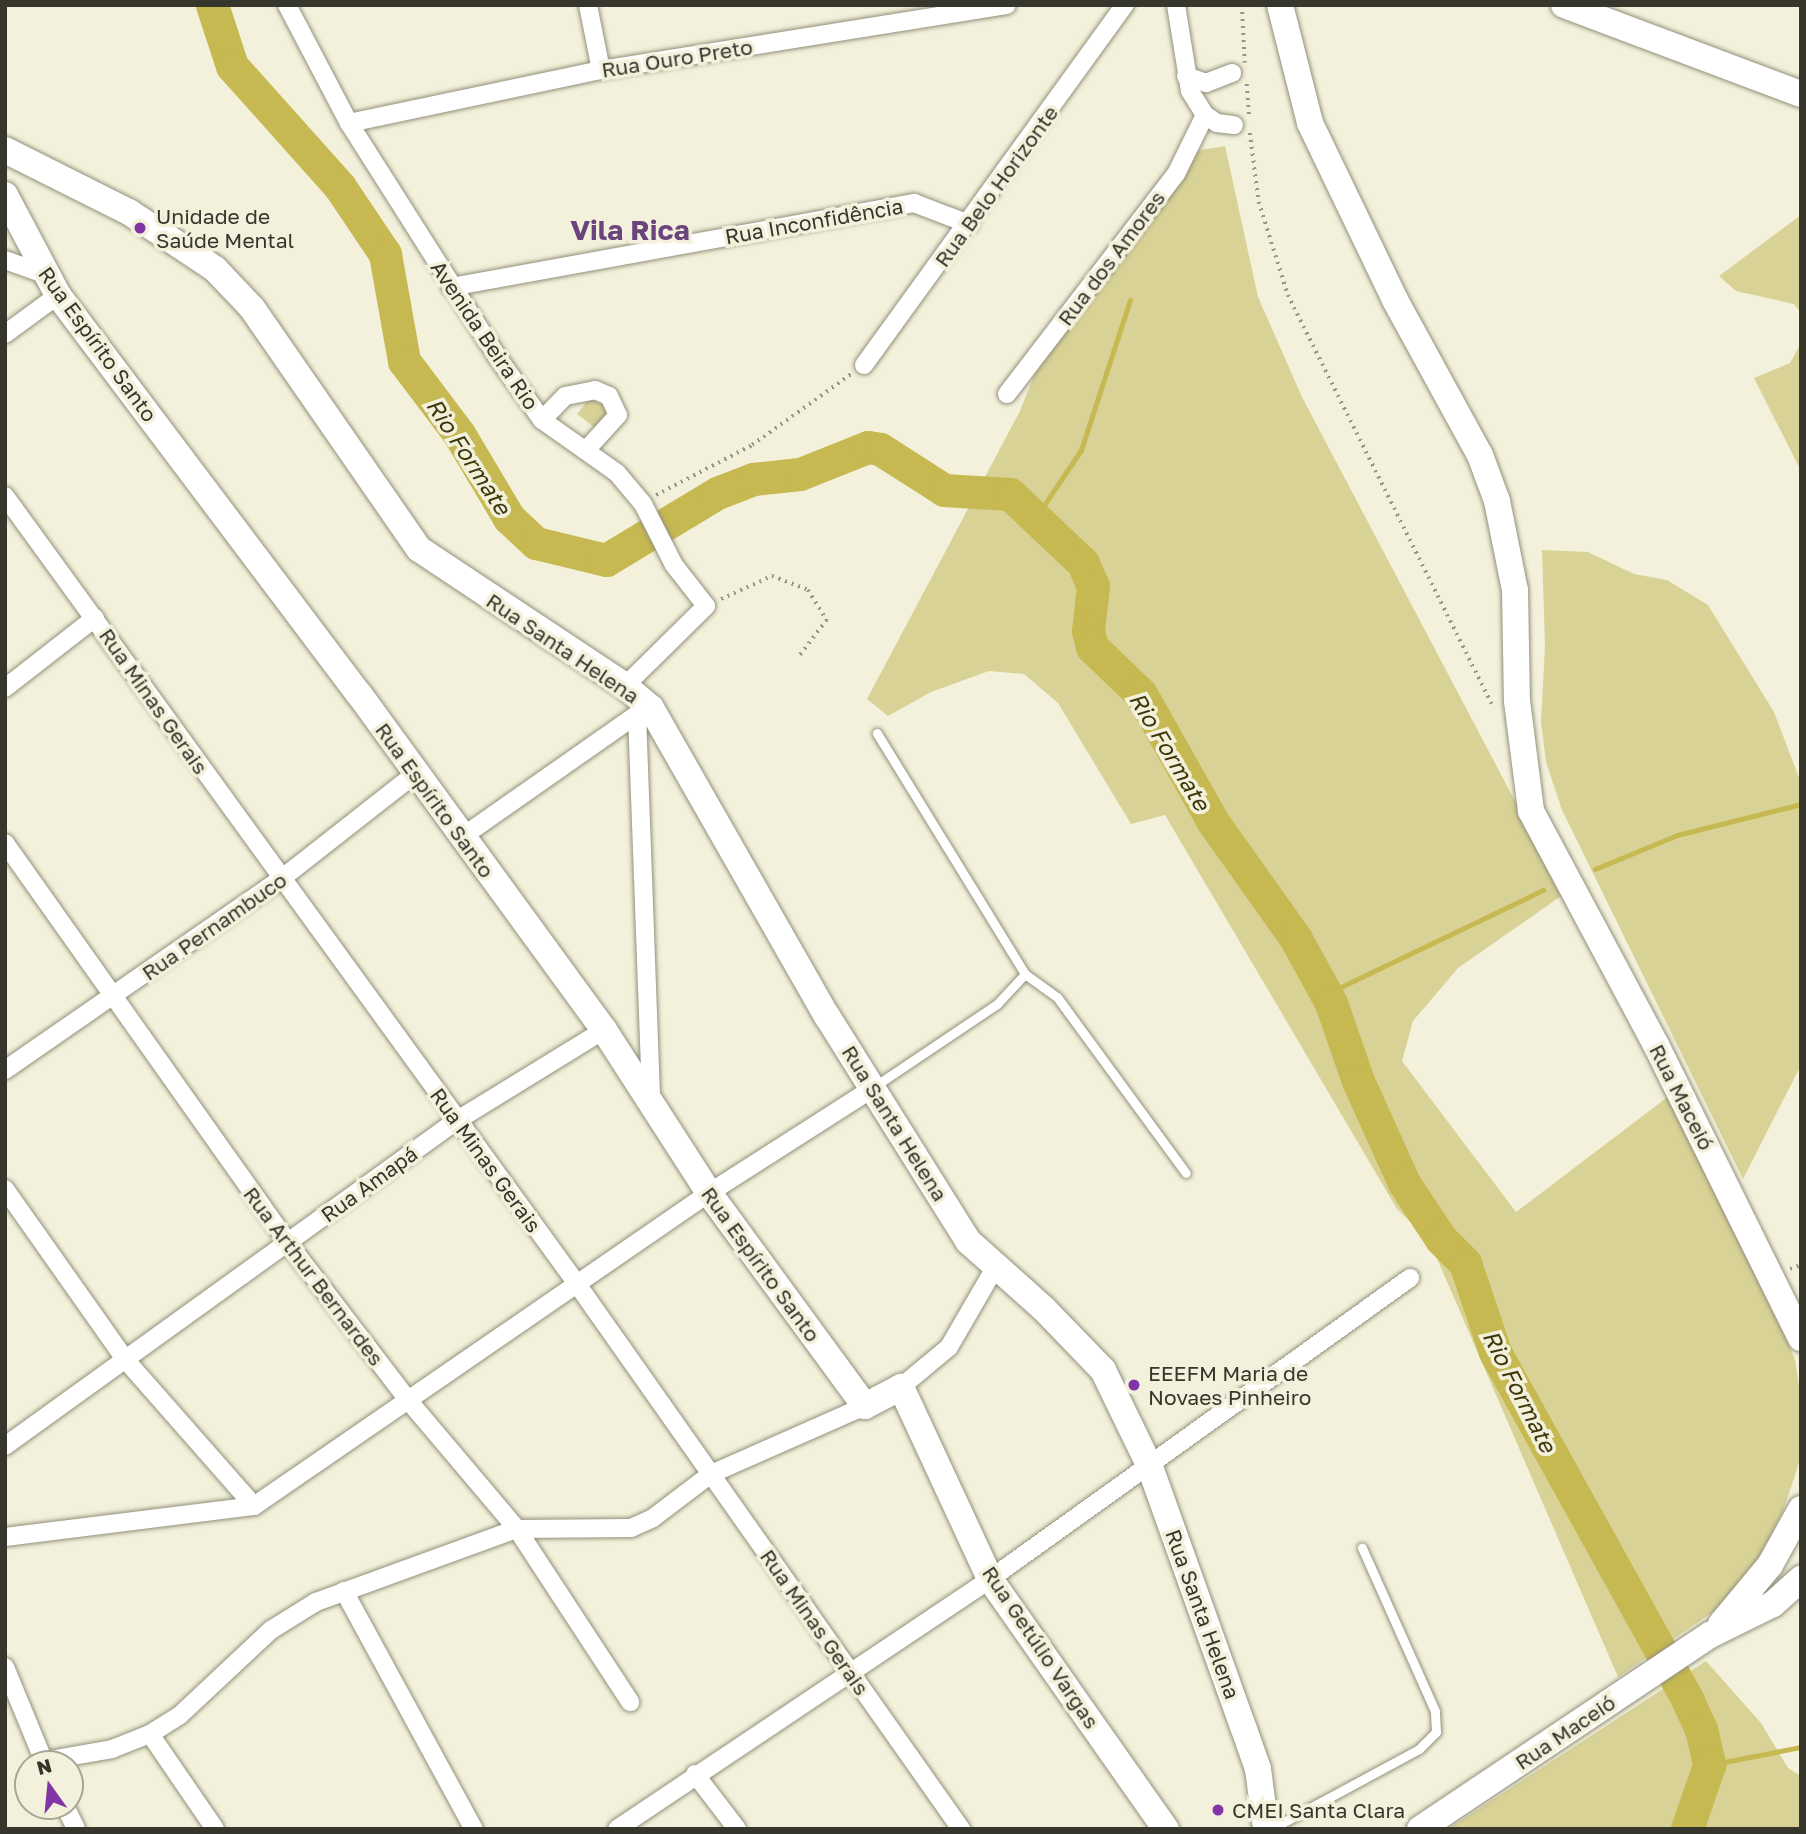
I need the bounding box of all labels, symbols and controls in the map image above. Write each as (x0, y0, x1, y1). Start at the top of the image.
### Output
street label: Rua Ouro Preto (600, 34, 754, 82)
street label: Rua Belo Horizonte (929, 100, 1063, 272)
street label: Rua dos Amores (1052, 186, 1170, 330)
street label: Rua Inconfidência (723, 193, 905, 249)
place label: Unidade de Saúde Mental (156, 203, 294, 253)
district label: Vila Rica (570, 213, 690, 247)
marker: Unidade de Saúde Mental (130, 218, 150, 238)
street label: Avenida Beira Rio (426, 256, 544, 414)
street label: Rua Espírito Santo (33, 262, 163, 426)
water label: Rio Formate (421, 393, 517, 519)
street label: Rua Santa Helena (482, 588, 644, 708)
street label: Rua Minas Gerais (94, 623, 214, 779)
water label: Rio Formate (1124, 687, 1216, 815)
street label: Rua Espírito Santo (370, 718, 500, 882)
street label: Rua Pernambuco (137, 867, 291, 985)
street label: Rua Maceió (1645, 1040, 1719, 1154)
street label: Rua Santa Helena (837, 1041, 953, 1205)
street label: Rua Minas Gerais (425, 1083, 547, 1237)
street label: Rua Amapá (316, 1141, 422, 1227)
street label: Rua Arthur Bernardes (239, 1182, 389, 1370)
street label: Rua Espírito Santo (696, 1182, 826, 1346)
water label: Rio Formate (1477, 1325, 1563, 1457)
place label: EEEFM Maria de Novaes Pinheiro (1148, 1360, 1311, 1410)
marker: EEEFM Maria de Novaes Pinheiro (1126, 1377, 1142, 1393)
street label: Rua Santa Helena (1161, 1526, 1245, 1702)
street label: Rua Minas Gerais (755, 1544, 875, 1700)
street label: Rua Getúlio Vargas (977, 1561, 1105, 1733)
street label: Rua Maceió (1510, 1689, 1620, 1775)
north arrow (14, 1750, 84, 1820)
text: N (34, 1753, 54, 1779)
place label: CMEI Santa Clara (1232, 1797, 1405, 1823)
marker: CMEI Santa Clara (1210, 1802, 1226, 1818)

